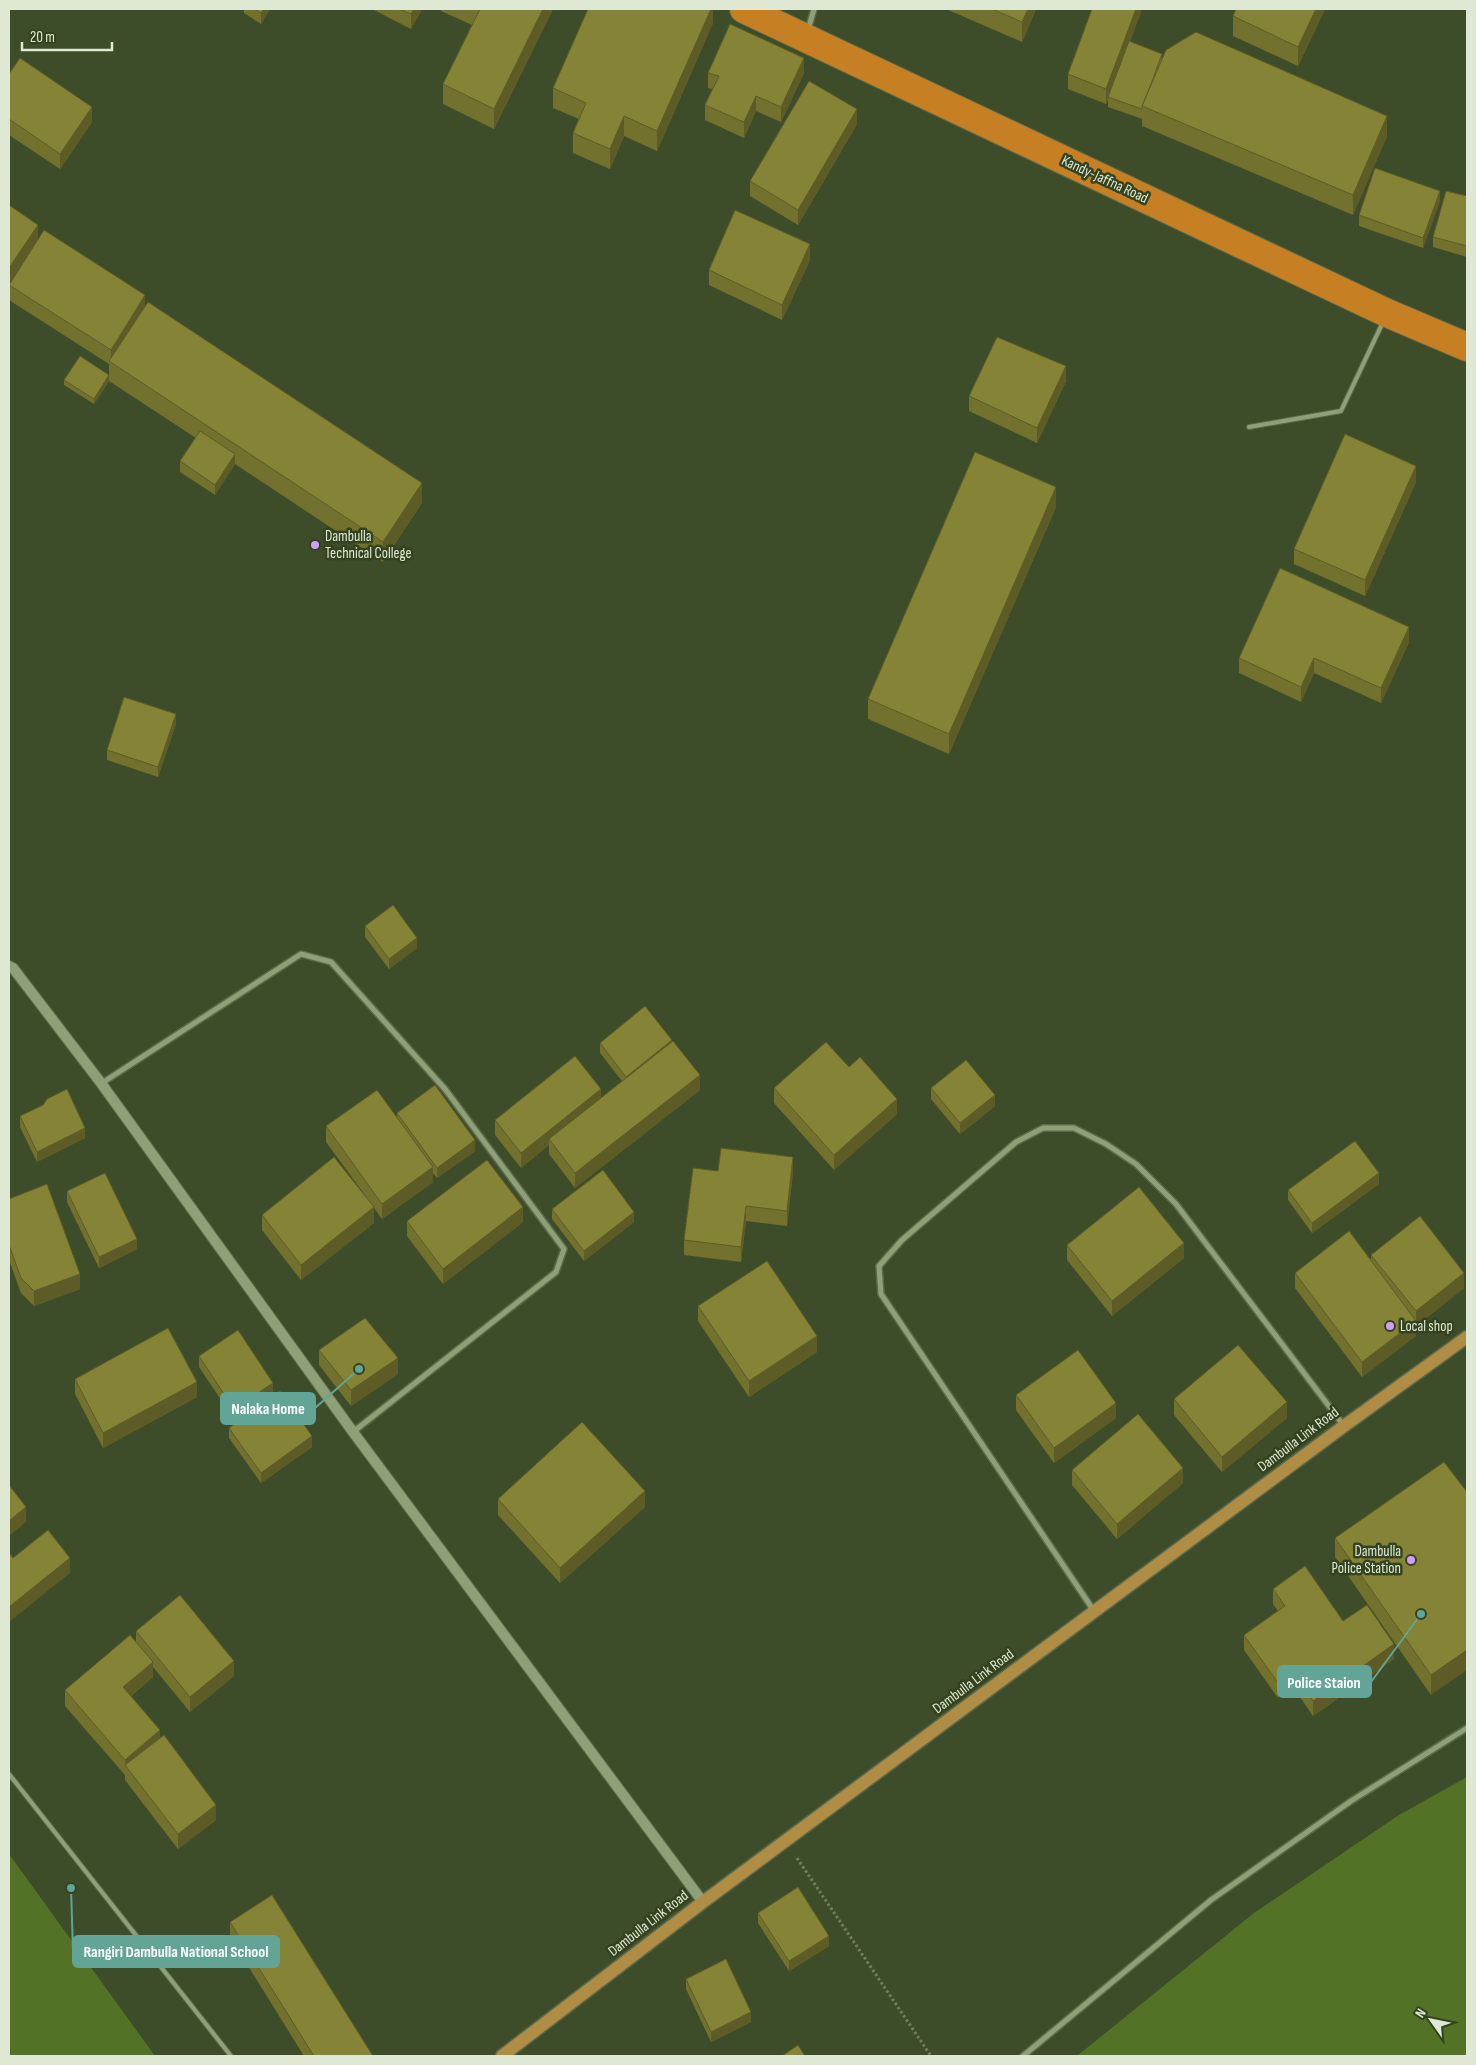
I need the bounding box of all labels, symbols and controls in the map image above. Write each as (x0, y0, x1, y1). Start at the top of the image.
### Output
scale bar (22, 20, 112, 52)
text: 20 m (30, 28, 55, 47)
street label: Kandy-Jaffna Road (1058, 151, 1151, 208)
place label: Dambulla Technical College (325, 527, 411, 563)
marker: Dambulla Technical College (309, 539, 321, 551)
place label: Local shop (1400, 1317, 1453, 1336)
marker: Local shop (1384, 1320, 1396, 1332)
callout: Nalaka Home (221, 1393, 315, 1424)
text: Nalaka Home (231, 1400, 305, 1419)
street label: Dambulla Link Road (1254, 1403, 1343, 1476)
place label: Dambulla Police Station (1331, 1542, 1401, 1578)
marker: Dambulla Police Station (1405, 1554, 1417, 1566)
street label: Dambulla Link Road (929, 1645, 1018, 1718)
callout: Police Staion (1278, 1666, 1371, 1697)
text: Police Staion (1287, 1674, 1361, 1693)
street label: Dambulla Link Road (604, 1886, 692, 1961)
callout: Rangiri Dambulla National School (73, 1936, 279, 1967)
text: Rangiri Dambulla National School (83, 1943, 269, 1962)
north arrow (1406, 1995, 1456, 2045)
text: N (1411, 2005, 1430, 2021)

